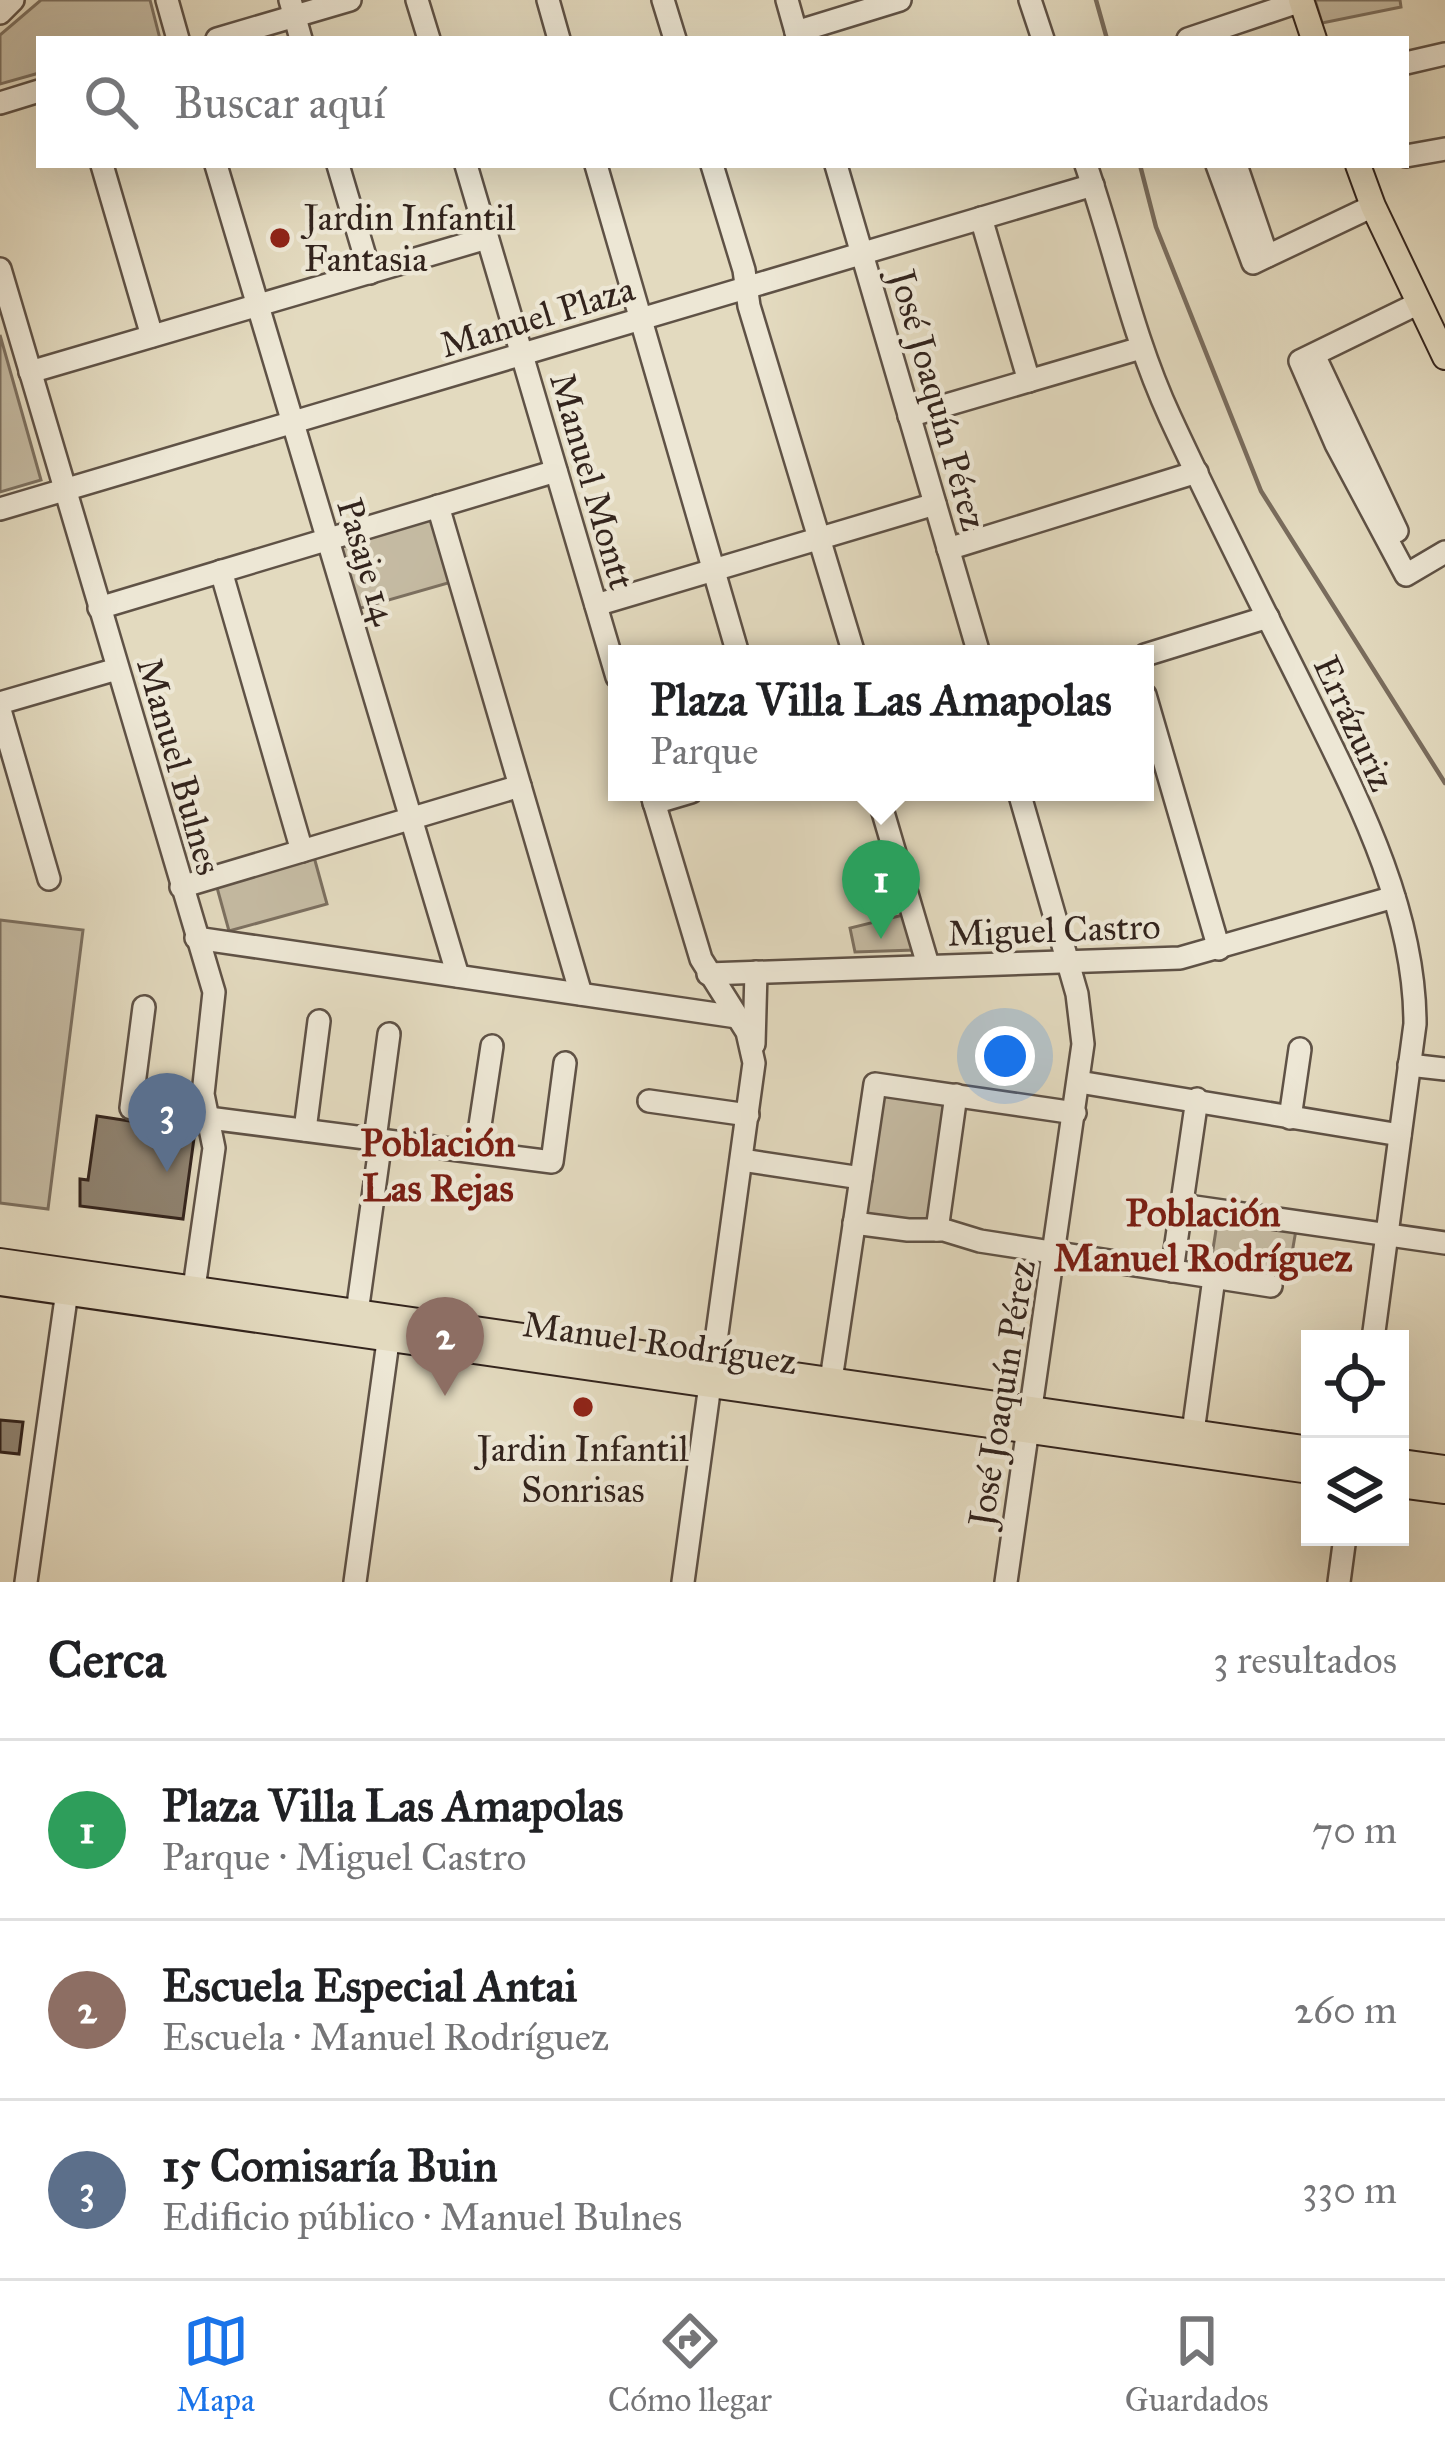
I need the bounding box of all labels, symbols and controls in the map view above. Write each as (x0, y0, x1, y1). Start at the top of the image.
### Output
search box (36, 36, 1409, 168)
icon: search (78, 69, 144, 135)
text: Buscar aquí (174, 75, 386, 130)
place label: Jardin Infantil Fantasia (300, 196, 516, 281)
marker: Jardin Infantil Fantasia (267, 225, 293, 251)
street label: José Joaquín Pérez (879, 261, 996, 535)
street label: Manuel Plaza (435, 266, 640, 367)
street label: Manuel Montt (540, 368, 644, 595)
street label: Pasaje 14 (327, 493, 407, 630)
popup (608, 645, 1154, 801)
street label: Errázuriz (1304, 649, 1404, 798)
street label: Manuel Bulnes (127, 653, 231, 880)
text: Plaza Villa Las Amapolas (650, 672, 1112, 727)
text: Parque (650, 727, 758, 775)
pin: 1 (842, 840, 920, 939)
street label: Miguel Castro (947, 904, 1161, 956)
your location (975, 1026, 1035, 1086)
pin: 3 (128, 1073, 206, 1172)
district label: Población Las Rejas (360, 1119, 516, 1212)
district label: Población Manuel Rodríguez (1053, 1189, 1353, 1282)
street label: José Joaquín Pérez (959, 1257, 1045, 1533)
pin: 2 (406, 1297, 484, 1396)
street label: Manuel Rodríguez (520, 1302, 800, 1384)
map controls (1301, 1330, 1409, 1546)
button: locate (1301, 1330, 1409, 1438)
marker: Jardin Infantil Sonrisas (570, 1394, 596, 1420)
place label: Jardin Infantil Sonrisas (473, 1427, 689, 1512)
button: layers (1301, 1438, 1409, 1546)
text: Cerca (48, 1629, 166, 1691)
text: 3 resultados (1213, 1636, 1397, 1684)
text: Plaza Villa Las Amapolas (162, 1778, 624, 1833)
text: 1 (79, 1806, 95, 1854)
text: 70 m (1312, 1806, 1397, 1854)
text: Parque · Miguel Castro (162, 1833, 527, 1881)
text: Escuela Especial Antai (162, 1958, 577, 2013)
text: 2 (77, 1986, 97, 2034)
text: 260 m (1294, 1986, 1397, 2034)
text: Escuela · Manuel Rodríguez (162, 2013, 609, 2061)
text: 15 Comisaría Buin (162, 2138, 498, 2193)
text: 3 (79, 2166, 95, 2214)
text: 330 m (1302, 2166, 1397, 2214)
text: Edificio público · Manuel Bulnes (162, 2193, 682, 2241)
tab: Mapa (176, 2308, 255, 2420)
tab: Cómo llegar (608, 2308, 772, 2420)
tab: Guardados (1125, 2308, 1269, 2420)

